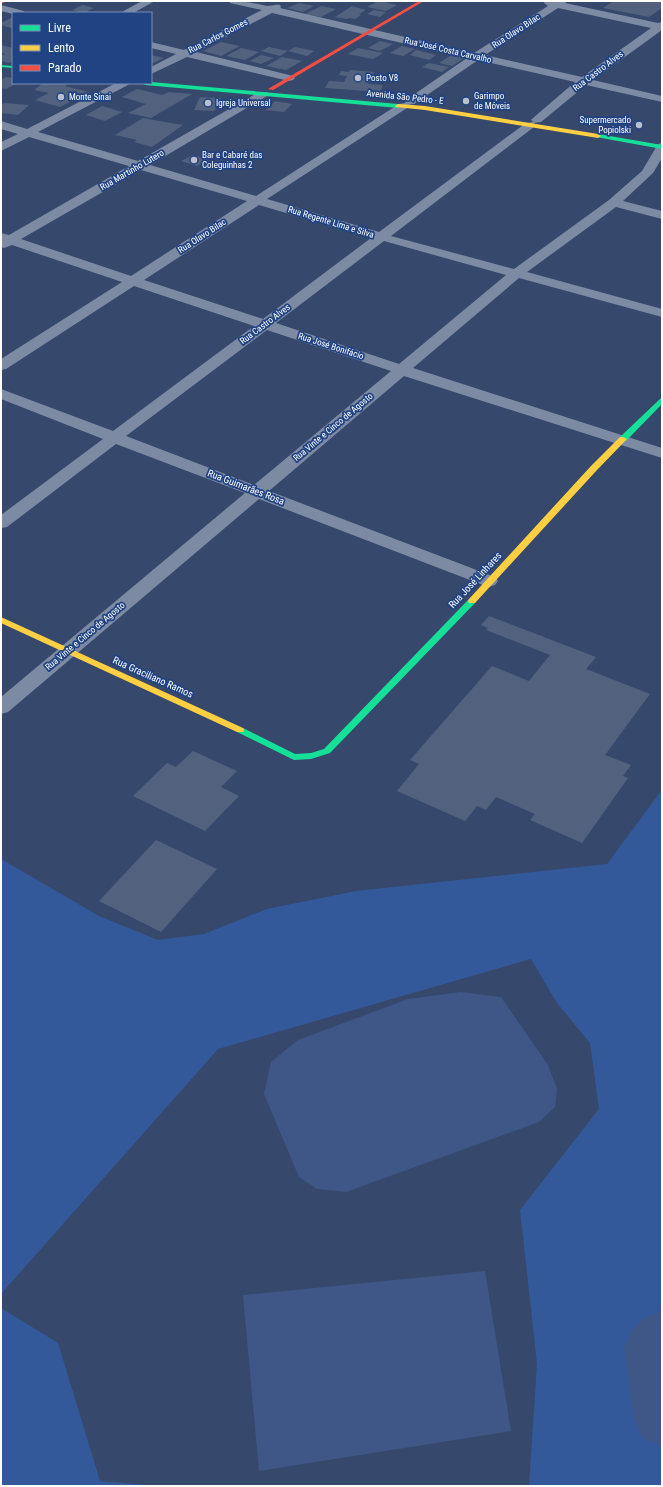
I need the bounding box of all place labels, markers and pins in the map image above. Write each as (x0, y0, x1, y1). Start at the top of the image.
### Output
marker: Posto V8 (353, 73, 363, 83)
place label: Posto V8 (366, 73, 398, 83)
place label: Garimpo de Móveis (474, 91, 510, 111)
marker: Monte Sinai (56, 92, 66, 102)
place label: Monte Sinai (69, 92, 111, 102)
marker: Garimpo de Móveis (461, 96, 471, 106)
marker: Igreja Universal (203, 98, 213, 108)
place label: Igreja Universal (216, 98, 271, 108)
place label: Supermercado Popiolski (579, 115, 631, 135)
marker: Supermercado Popiolski (634, 120, 644, 130)
place label: Bar e Cabaré das Coleguinhas 2 (202, 150, 262, 170)
marker: Bar e Cabaré das Coleguinhas 2 (189, 155, 199, 165)

